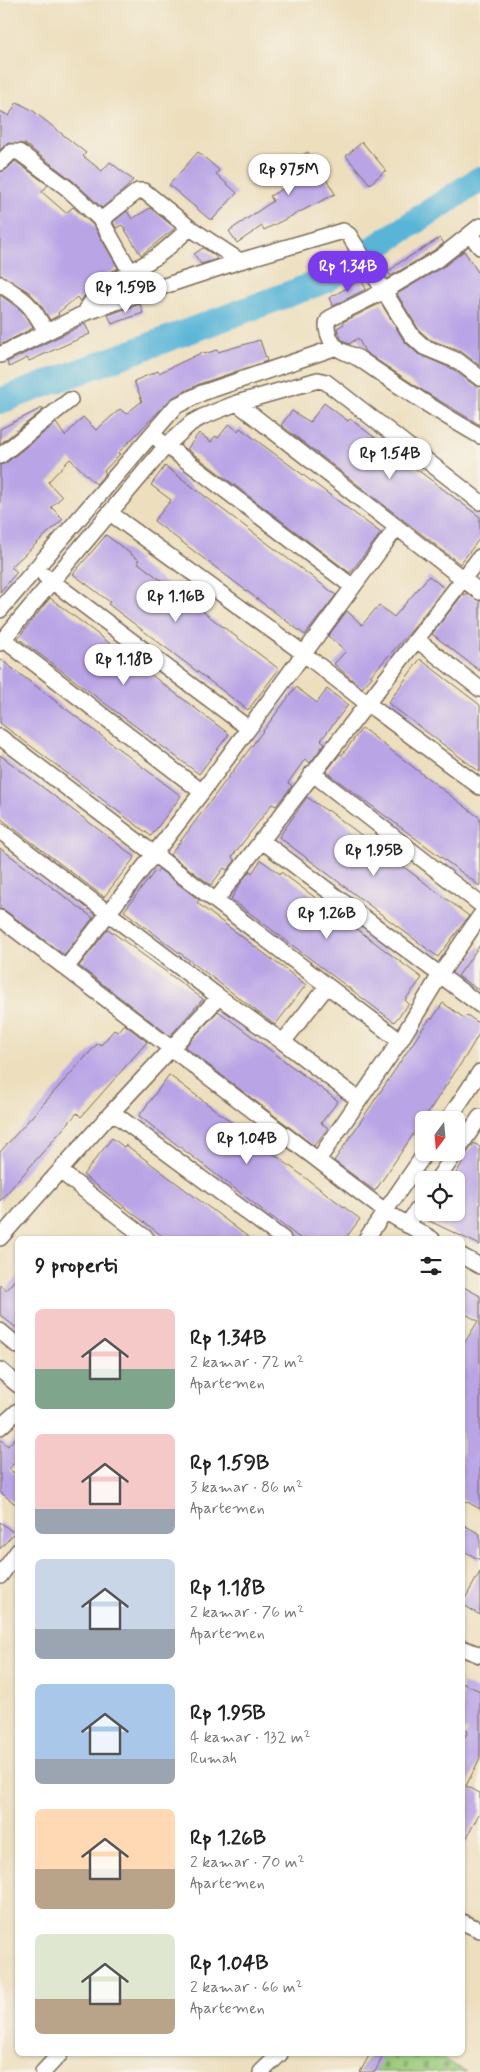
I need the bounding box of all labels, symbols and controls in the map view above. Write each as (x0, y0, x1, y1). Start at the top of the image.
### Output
pin: Rp 975M (243, 154, 335, 196)
text: Rp 975M (259, 159, 319, 180)
pin: Rp 1.34B (296, 250, 400, 293)
text: Rp 1.34B (319, 256, 377, 277)
pin: Rp 1.59B (74, 272, 178, 314)
text: Rp 1.59B (96, 277, 156, 298)
pin: Rp 1.54B (338, 438, 442, 480)
text: Rp 1.54B (360, 443, 420, 464)
pin: Rp 1.16B (124, 580, 228, 623)
text: Rp 1.16B (147, 586, 205, 607)
pin: Rp 1.18B (72, 644, 176, 686)
text: Rp 1.18B (95, 649, 153, 670)
pin: Rp 1.95B (322, 834, 426, 877)
text: Rp 1.95B (345, 840, 403, 861)
pin: Rp 1.26B (275, 898, 379, 940)
text: Rp 1.26B (298, 903, 356, 924)
north arrow (415, 1111, 465, 1161)
map controls (415, 1111, 465, 1221)
pin: Rp 1.04B (195, 1122, 299, 1165)
text: Rp 1.04B (217, 1128, 277, 1149)
button: locate (415, 1171, 465, 1221)
text: 9 properti (35, 1252, 117, 1280)
icon: filters (417, 1252, 445, 1280)
text: Rp 1.34B (190, 1324, 266, 1352)
icon: home (75, 1329, 135, 1389)
text: 2 kamar · 72 m² (190, 1352, 304, 1373)
text: Apartemen (190, 1373, 265, 1394)
text: Rp 1.59B (190, 1449, 269, 1477)
icon: home (75, 1454, 135, 1514)
text: 3 kamar · 86 m² (190, 1477, 303, 1498)
text: Apartemen (190, 1498, 265, 1519)
text: Rp 1.18B (190, 1574, 265, 1602)
icon: home (75, 1579, 135, 1639)
text: 2 kamar · 76 m² (190, 1602, 304, 1623)
text: Apartemen (190, 1623, 265, 1644)
text: Rp 1.95B (190, 1699, 266, 1727)
icon: home (75, 1704, 135, 1764)
text: 4 kamar · 132 m² (190, 1727, 311, 1748)
text: Rumah (190, 1748, 237, 1769)
text: Rp 1.26B (190, 1824, 266, 1852)
icon: home (75, 1829, 135, 1889)
text: 2 kamar · 70 m² (190, 1852, 305, 1873)
text: Apartemen (190, 1873, 265, 1894)
text: Rp 1.04B (190, 1949, 269, 1977)
icon: home (75, 1954, 135, 2014)
text: 2 kamar · 66 m² (190, 1977, 303, 1998)
text: Apartemen (190, 1998, 265, 2019)

